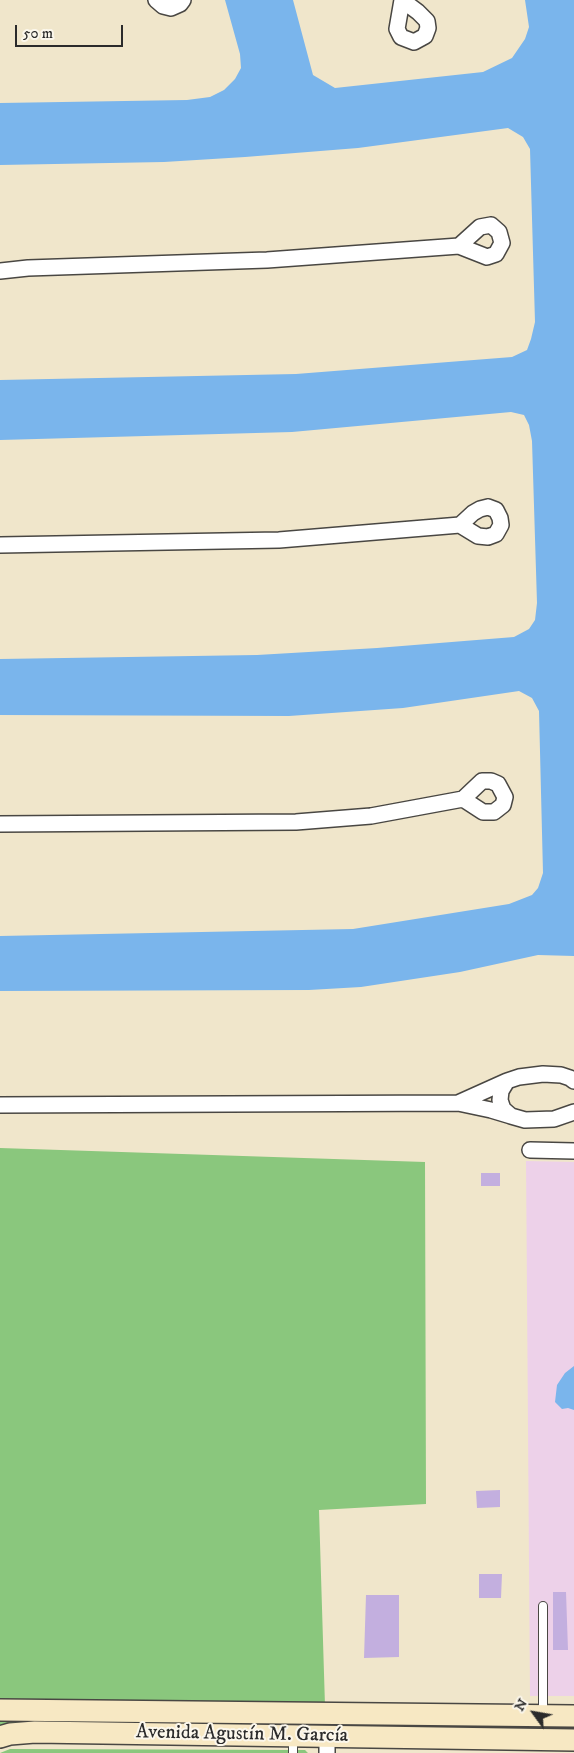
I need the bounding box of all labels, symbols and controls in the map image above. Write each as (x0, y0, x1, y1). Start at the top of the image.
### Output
scale bar (18, 15, 125, 47)
text: 50 m (23, 24, 53, 43)
north arrow (509, 1688, 559, 1738)
text: N (511, 1695, 532, 1715)
street label: Avenida Agustín M. García (136, 1721, 348, 1749)

